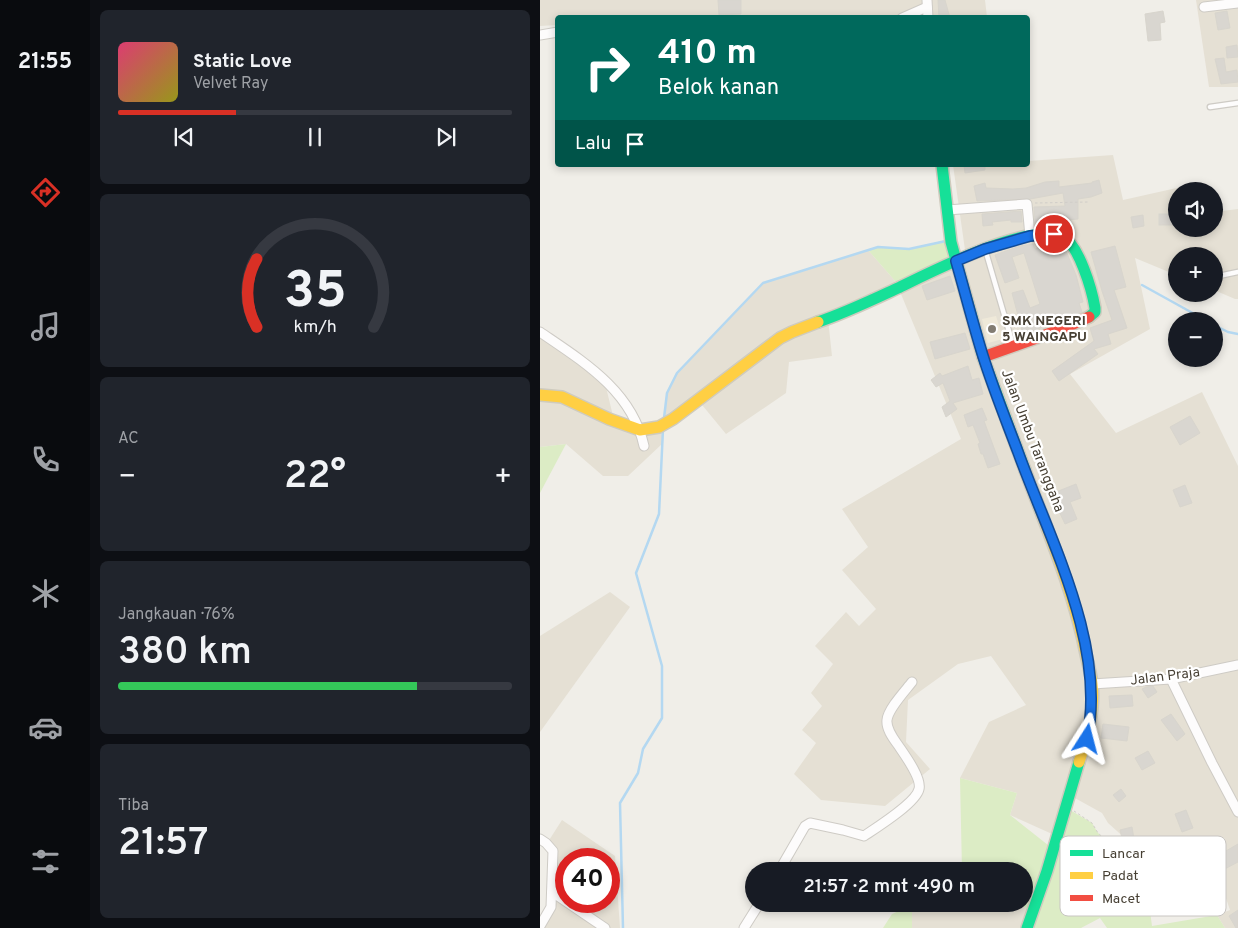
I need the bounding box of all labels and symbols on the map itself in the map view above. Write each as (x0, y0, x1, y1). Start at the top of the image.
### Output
pin (1033, 213, 1075, 255)
place label: SMK NEGERI 5 WAINGAPU (1002, 313, 1087, 346)
marker: SMK NEGERI 5 WAINGAPU (986, 323, 998, 335)
street label: Jalan Umbu Taranggaha (997, 367, 1067, 515)
street label: Jalan Praja (1129, 664, 1201, 690)
position arrow (1060, 712, 1112, 764)
legend (1060, 836, 1226, 916)
text: Lancar (1102, 846, 1146, 863)
speed limit sign: 40 (555, 848, 620, 913)
text: Padat (1102, 868, 1138, 885)
text: Macet (1102, 891, 1140, 908)

